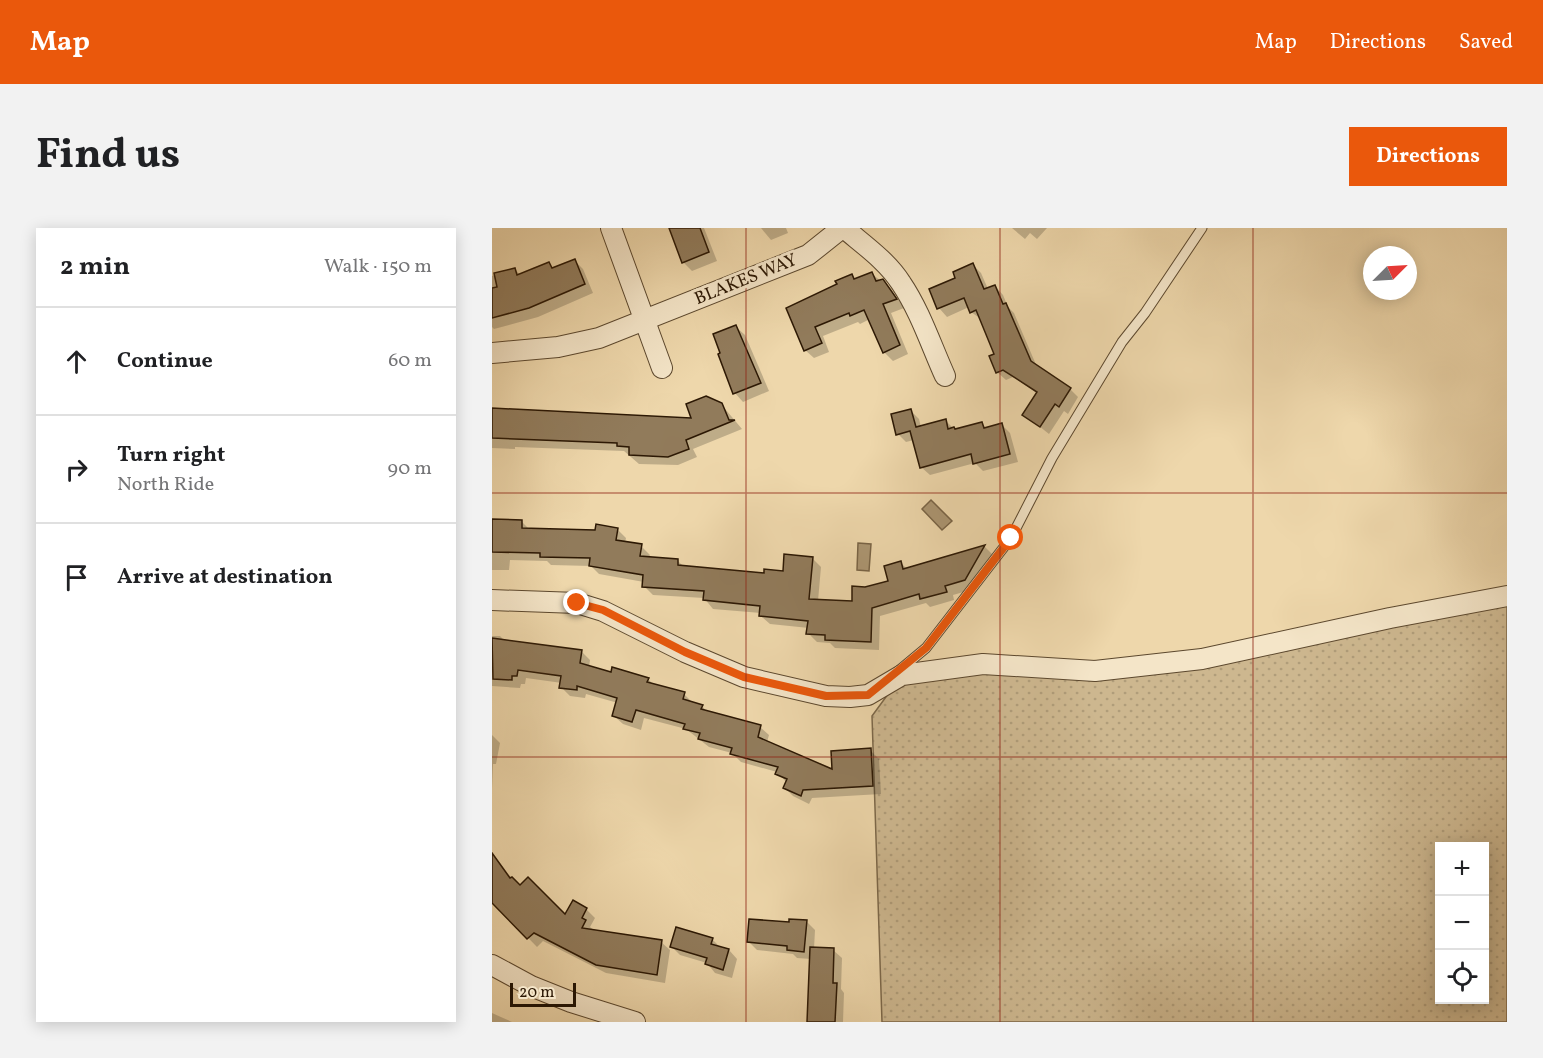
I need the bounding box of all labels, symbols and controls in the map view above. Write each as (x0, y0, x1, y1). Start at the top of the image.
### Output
text: Map (30, 23, 90, 62)
text: Map (1255, 28, 1297, 57)
text: Directions (1330, 28, 1426, 57)
text: Saved (1459, 28, 1513, 57)
text: Find us (36, 127, 180, 186)
button: Directions (1349, 127, 1507, 186)
north arrow (1363, 246, 1417, 300)
street label: BLAKES WAY (691, 248, 801, 312)
text: 2 min (60, 249, 130, 285)
text: Walk · 150 m (324, 253, 432, 281)
icon: ahead (60, 345, 93, 378)
text: Continue (117, 346, 213, 377)
text: 60 m (388, 347, 432, 375)
text: Turn right (117, 440, 225, 471)
icon: right (60, 453, 93, 486)
text: 90 m (388, 455, 432, 483)
text: North Ride (117, 471, 214, 499)
route start (997, 524, 1023, 550)
icon: arrive (60, 561, 93, 594)
text: Arrive at destination (117, 562, 333, 593)
route end (563, 589, 589, 615)
map controls (1435, 842, 1489, 1004)
button: + (1435, 842, 1489, 896)
button: − (1435, 896, 1489, 950)
button: locate (1435, 950, 1489, 1004)
scale bar (510, 980, 576, 1008)
text: 20 m (519, 982, 554, 1004)

